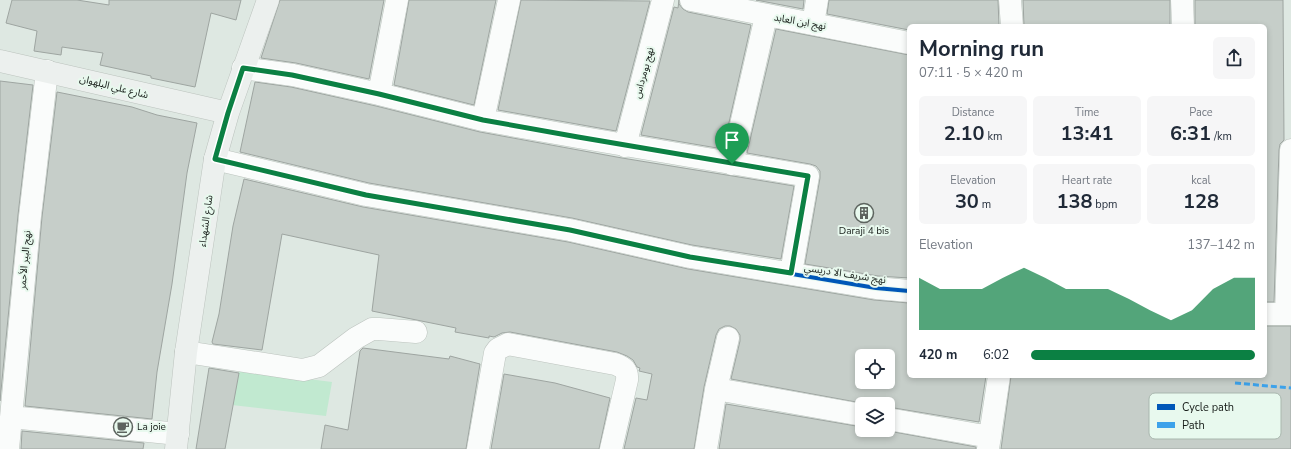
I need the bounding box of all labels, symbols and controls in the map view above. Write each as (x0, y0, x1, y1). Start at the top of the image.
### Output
street label: نهج ابن العابد (773, 11, 828, 34)
text: Morning run (919, 34, 1044, 64)
button: share (1213, 37, 1255, 79)
street label: نهج بومرداس (630, 46, 658, 100)
text: 07:11 · 5 × 420 m (919, 64, 1023, 82)
street label: شارع علي البلهوان (78, 72, 150, 103)
text: Distance (952, 105, 994, 120)
text: Time (1075, 105, 1099, 120)
text: Pace (1189, 105, 1213, 120)
text: 2.10 (944, 120, 985, 147)
text: 13:41 (1061, 120, 1113, 147)
text: 6:31 (1170, 120, 1211, 147)
pin (715, 123, 749, 164)
icon: arrive (721, 129, 743, 151)
text: km (985, 129, 1002, 144)
text: /km (1211, 129, 1232, 144)
text: Elevation (950, 173, 996, 188)
text: Heart rate (1062, 173, 1112, 188)
text: kcal (1191, 173, 1211, 188)
text: 30 (955, 188, 979, 215)
text: 138 (1056, 188, 1092, 215)
text: 128 (1183, 188, 1219, 215)
street label: شارع الشهداء (195, 194, 217, 248)
text: m (979, 197, 991, 212)
text: bpm (1092, 197, 1118, 212)
building icon: Daraji 4 bis (853, 202, 875, 224)
place label: Daraji 4 bis (839, 224, 889, 238)
street label: نهج البير الأحمر (15, 230, 35, 291)
text: Elevation (919, 236, 973, 254)
text: 137–142 m (1187, 236, 1255, 254)
street label: نهج شريف الا دريسي (803, 261, 887, 288)
text: 420 m (919, 346, 957, 364)
text: 6:02 (983, 346, 1009, 364)
map controls (855, 349, 895, 437)
button: locate (855, 349, 895, 389)
legend (1149, 393, 1281, 439)
button: layers (855, 397, 895, 437)
text: Cycle path (1182, 400, 1234, 415)
cafe icon: La joie (112, 416, 134, 438)
text: Path (1182, 418, 1205, 433)
place label: La joie (137, 420, 166, 434)

